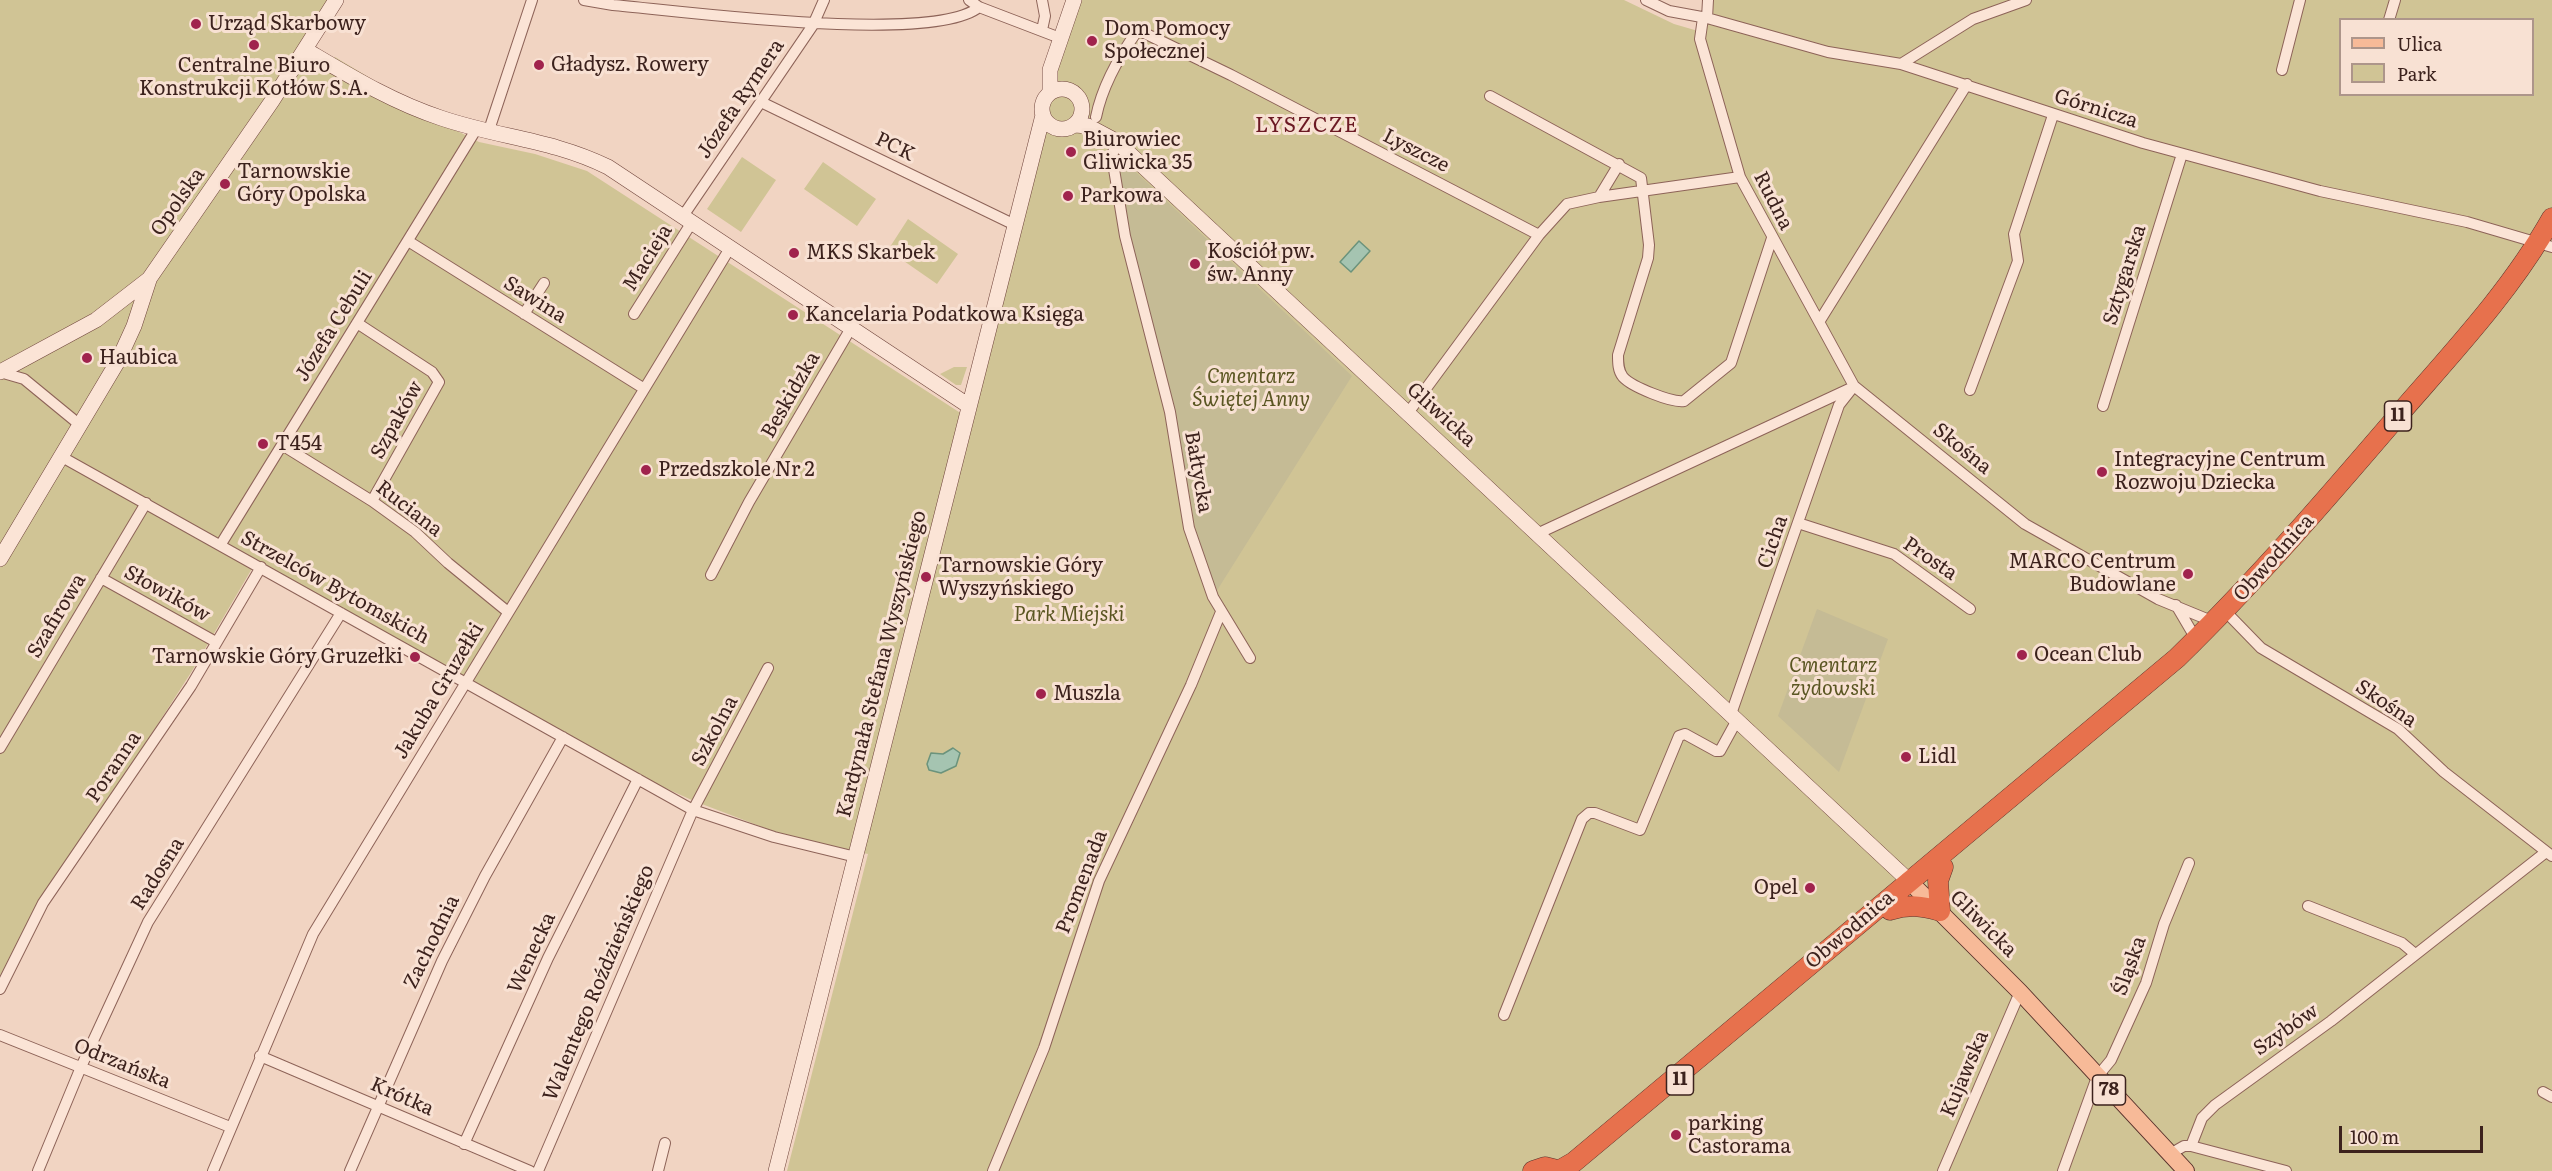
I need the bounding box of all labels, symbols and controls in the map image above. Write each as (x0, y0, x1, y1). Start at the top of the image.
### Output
place label: Urząd Skarbowy (208, 12, 366, 36)
marker: Urząd Skarbowy (189, 17, 203, 31)
place label: Dom Pomocy Społecznej (1104, 17, 1230, 64)
legend (2339, 18, 2534, 96)
text: Ulica (2397, 30, 2442, 57)
marker: Dom Pomocy Społecznej (1085, 34, 1099, 48)
street label: Józefa Rymera (692, 35, 790, 163)
marker: Centralne Biuro Konstrukcji Kotłów S.A. (247, 38, 261, 52)
place label: Gładysz. Rowery (551, 53, 709, 77)
place label: Centralne Biuro Konstrukcji Kotłów S.A. (139, 54, 369, 101)
marker: Gładysz. Rowery (532, 58, 546, 72)
text: Park (2397, 60, 2436, 87)
street label: Górnicza (2051, 84, 2141, 134)
district label: LYSZCZE (1255, 113, 1359, 139)
street label: Lyszcze (1379, 124, 1453, 178)
street label: PCK (871, 127, 919, 167)
place label: Biurowiec Gliwicka 35 (1083, 128, 1192, 175)
marker: Biurowiec Gliwicka 35 (1064, 145, 1078, 159)
place label: Tarnowskie Góry Opolska (237, 160, 366, 207)
street label: Opolska (146, 163, 210, 241)
street label: Rudna (1748, 168, 1798, 234)
marker: Tarnowskie Góry Opolska (218, 177, 232, 191)
place label: Parkowa (1080, 184, 1163, 208)
marker: Parkowa (1061, 189, 1075, 203)
street label: Macieja (618, 220, 678, 296)
street label: Sztygarska (2098, 222, 2152, 328)
place label: Kościół pw. św. Anny (1207, 240, 1315, 287)
place label: MKS Skarbek (806, 241, 935, 265)
marker: MKS Skarbek (787, 246, 801, 260)
marker: Kościół pw. św. Anny (1188, 257, 1202, 271)
street label: Józefa Cebuli (290, 266, 378, 386)
street label: Sawina (499, 271, 571, 329)
place label: Kancelaria Podatkowa Księga (805, 303, 1084, 327)
marker: Kancelaria Podatkowa Księga (786, 308, 800, 322)
place label: Haubica (99, 346, 178, 370)
street label: Beskidzka (757, 347, 825, 443)
marker: Haubica (80, 351, 94, 365)
park label: Cmentarz Świętej Anny (1192, 365, 1310, 412)
street label: Szpaków (366, 377, 428, 463)
street label: Gliwicka (1402, 378, 1480, 452)
road number: 11 (2384, 401, 2412, 431)
street label: Skośna (1928, 418, 1996, 480)
street label: Bałtycka (1179, 429, 1217, 515)
place label: T454 (275, 432, 322, 456)
marker: T454 (256, 437, 270, 451)
place label: Integracyjne Centrum Rozwoju Dziecka (2114, 448, 2326, 495)
place label: Przedszkole Nr 2 (658, 458, 815, 482)
marker: Przedszkole Nr 2 (639, 463, 653, 477)
marker: Integracyjne Centrum Rozwoju Dziecka (2095, 465, 2109, 479)
street label: Ruciana (371, 476, 447, 542)
street label: Kardynała Stefana Wyszyńskiego (832, 508, 932, 820)
street label: Obwodnica (2229, 510, 2319, 606)
street label: Cicha (1753, 512, 1793, 572)
street label: Strzelców Bytomskich (237, 526, 433, 650)
street label: Prosta (1898, 532, 1962, 586)
place label: MARCO Centrum Budowlane (2008, 550, 2176, 597)
place label: Tarnowskie Góry Wyszyńskiego (938, 554, 1103, 601)
street label: Słowików (120, 561, 214, 627)
marker: MARCO Centrum Budowlane (2181, 567, 2195, 581)
street label: Szafirowa (23, 570, 91, 662)
marker: Tarnowskie Góry Wyszyńskiego (919, 570, 933, 584)
park label: Park Miejski (1013, 603, 1125, 627)
street label: Jakuba Gruzełki (389, 618, 489, 764)
place label: Ocean Club (2034, 643, 2142, 667)
place label: Tarnowskie Góry Gruzełki (152, 645, 403, 669)
marker: Ocean Club (2015, 648, 2029, 662)
marker: Tarnowskie Góry Gruzełki (408, 650, 422, 664)
park label: Cmentarz żydowski (1789, 654, 1877, 701)
street label: Skośna (2351, 675, 2421, 733)
place label: Muszla (1053, 682, 1121, 706)
marker: Muszla (1034, 687, 1048, 701)
street label: Szkolna (687, 692, 743, 770)
street label: Poranna (81, 727, 147, 807)
place label: Lidl (1918, 745, 1956, 769)
marker: Lidl (1899, 750, 1913, 764)
street label: Promenada (1051, 827, 1113, 937)
street label: Radosna (126, 833, 190, 915)
street label: Walentego Roździeńskiego (538, 861, 660, 1105)
place label: Opel (1754, 876, 1798, 900)
marker: Opel (1803, 881, 1817, 895)
street label: Obwodnica (1801, 886, 1899, 974)
street label: Gliwicka (1945, 886, 2021, 962)
street label: Zachodnia (399, 891, 465, 993)
street label: Wenecka (503, 909, 561, 997)
street label: Śląska (2108, 933, 2152, 999)
street label: Szybów (2249, 999, 2323, 1061)
street label: Kujawska (1936, 1027, 1994, 1121)
street label: Odrzańska (70, 1034, 174, 1094)
road number: 11 (1666, 1065, 1694, 1095)
street label: Krótka (367, 1072, 437, 1122)
road number: 78 (2092, 1075, 2126, 1105)
place label: parking Castorama (1688, 1112, 1791, 1159)
scale bar (2342, 1114, 2486, 1152)
text: 100 m (2350, 1123, 2399, 1150)
marker: parking Castorama (1669, 1128, 1683, 1142)

